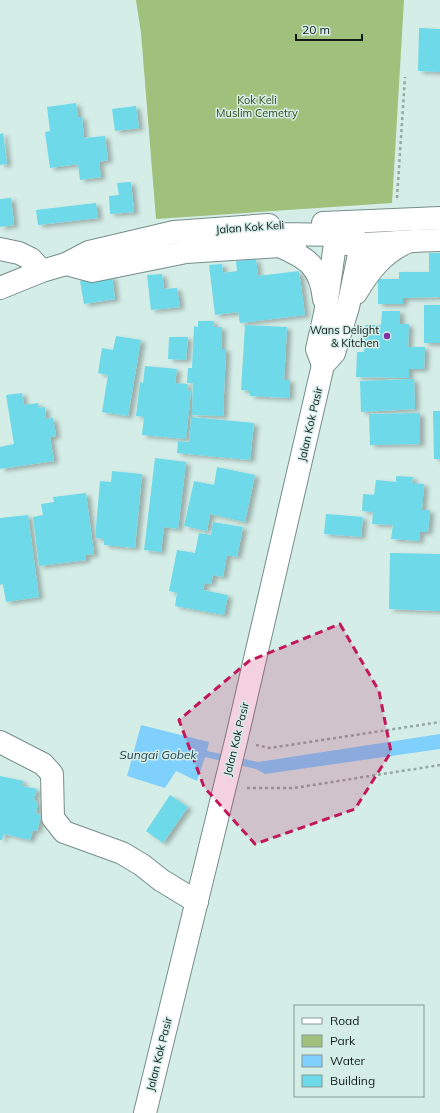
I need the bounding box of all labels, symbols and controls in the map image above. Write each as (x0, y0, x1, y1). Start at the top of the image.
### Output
scale bar (296, 16, 362, 42)
text: 20 m (302, 22, 330, 37)
park label: Kok Keli Muslim Cemetry (216, 93, 298, 120)
street label: Jalan Kok Keli (215, 218, 285, 236)
place label: Wans Delight & Kitchen (310, 323, 379, 350)
marker: Wans Delight & Kitchen (382, 331, 392, 341)
street label: Jalan Kok Pasir (295, 385, 325, 463)
street label: Jalan Kok Pasir (220, 700, 252, 778)
water label: Sungai Gobek (119, 747, 198, 762)
legend (294, 1005, 424, 1097)
text: Road (330, 1013, 359, 1028)
street label: Jalan Kok Pasir (143, 1015, 175, 1093)
text: Park (330, 1033, 356, 1048)
text: Water (330, 1053, 366, 1068)
text: Building (330, 1073, 375, 1088)

